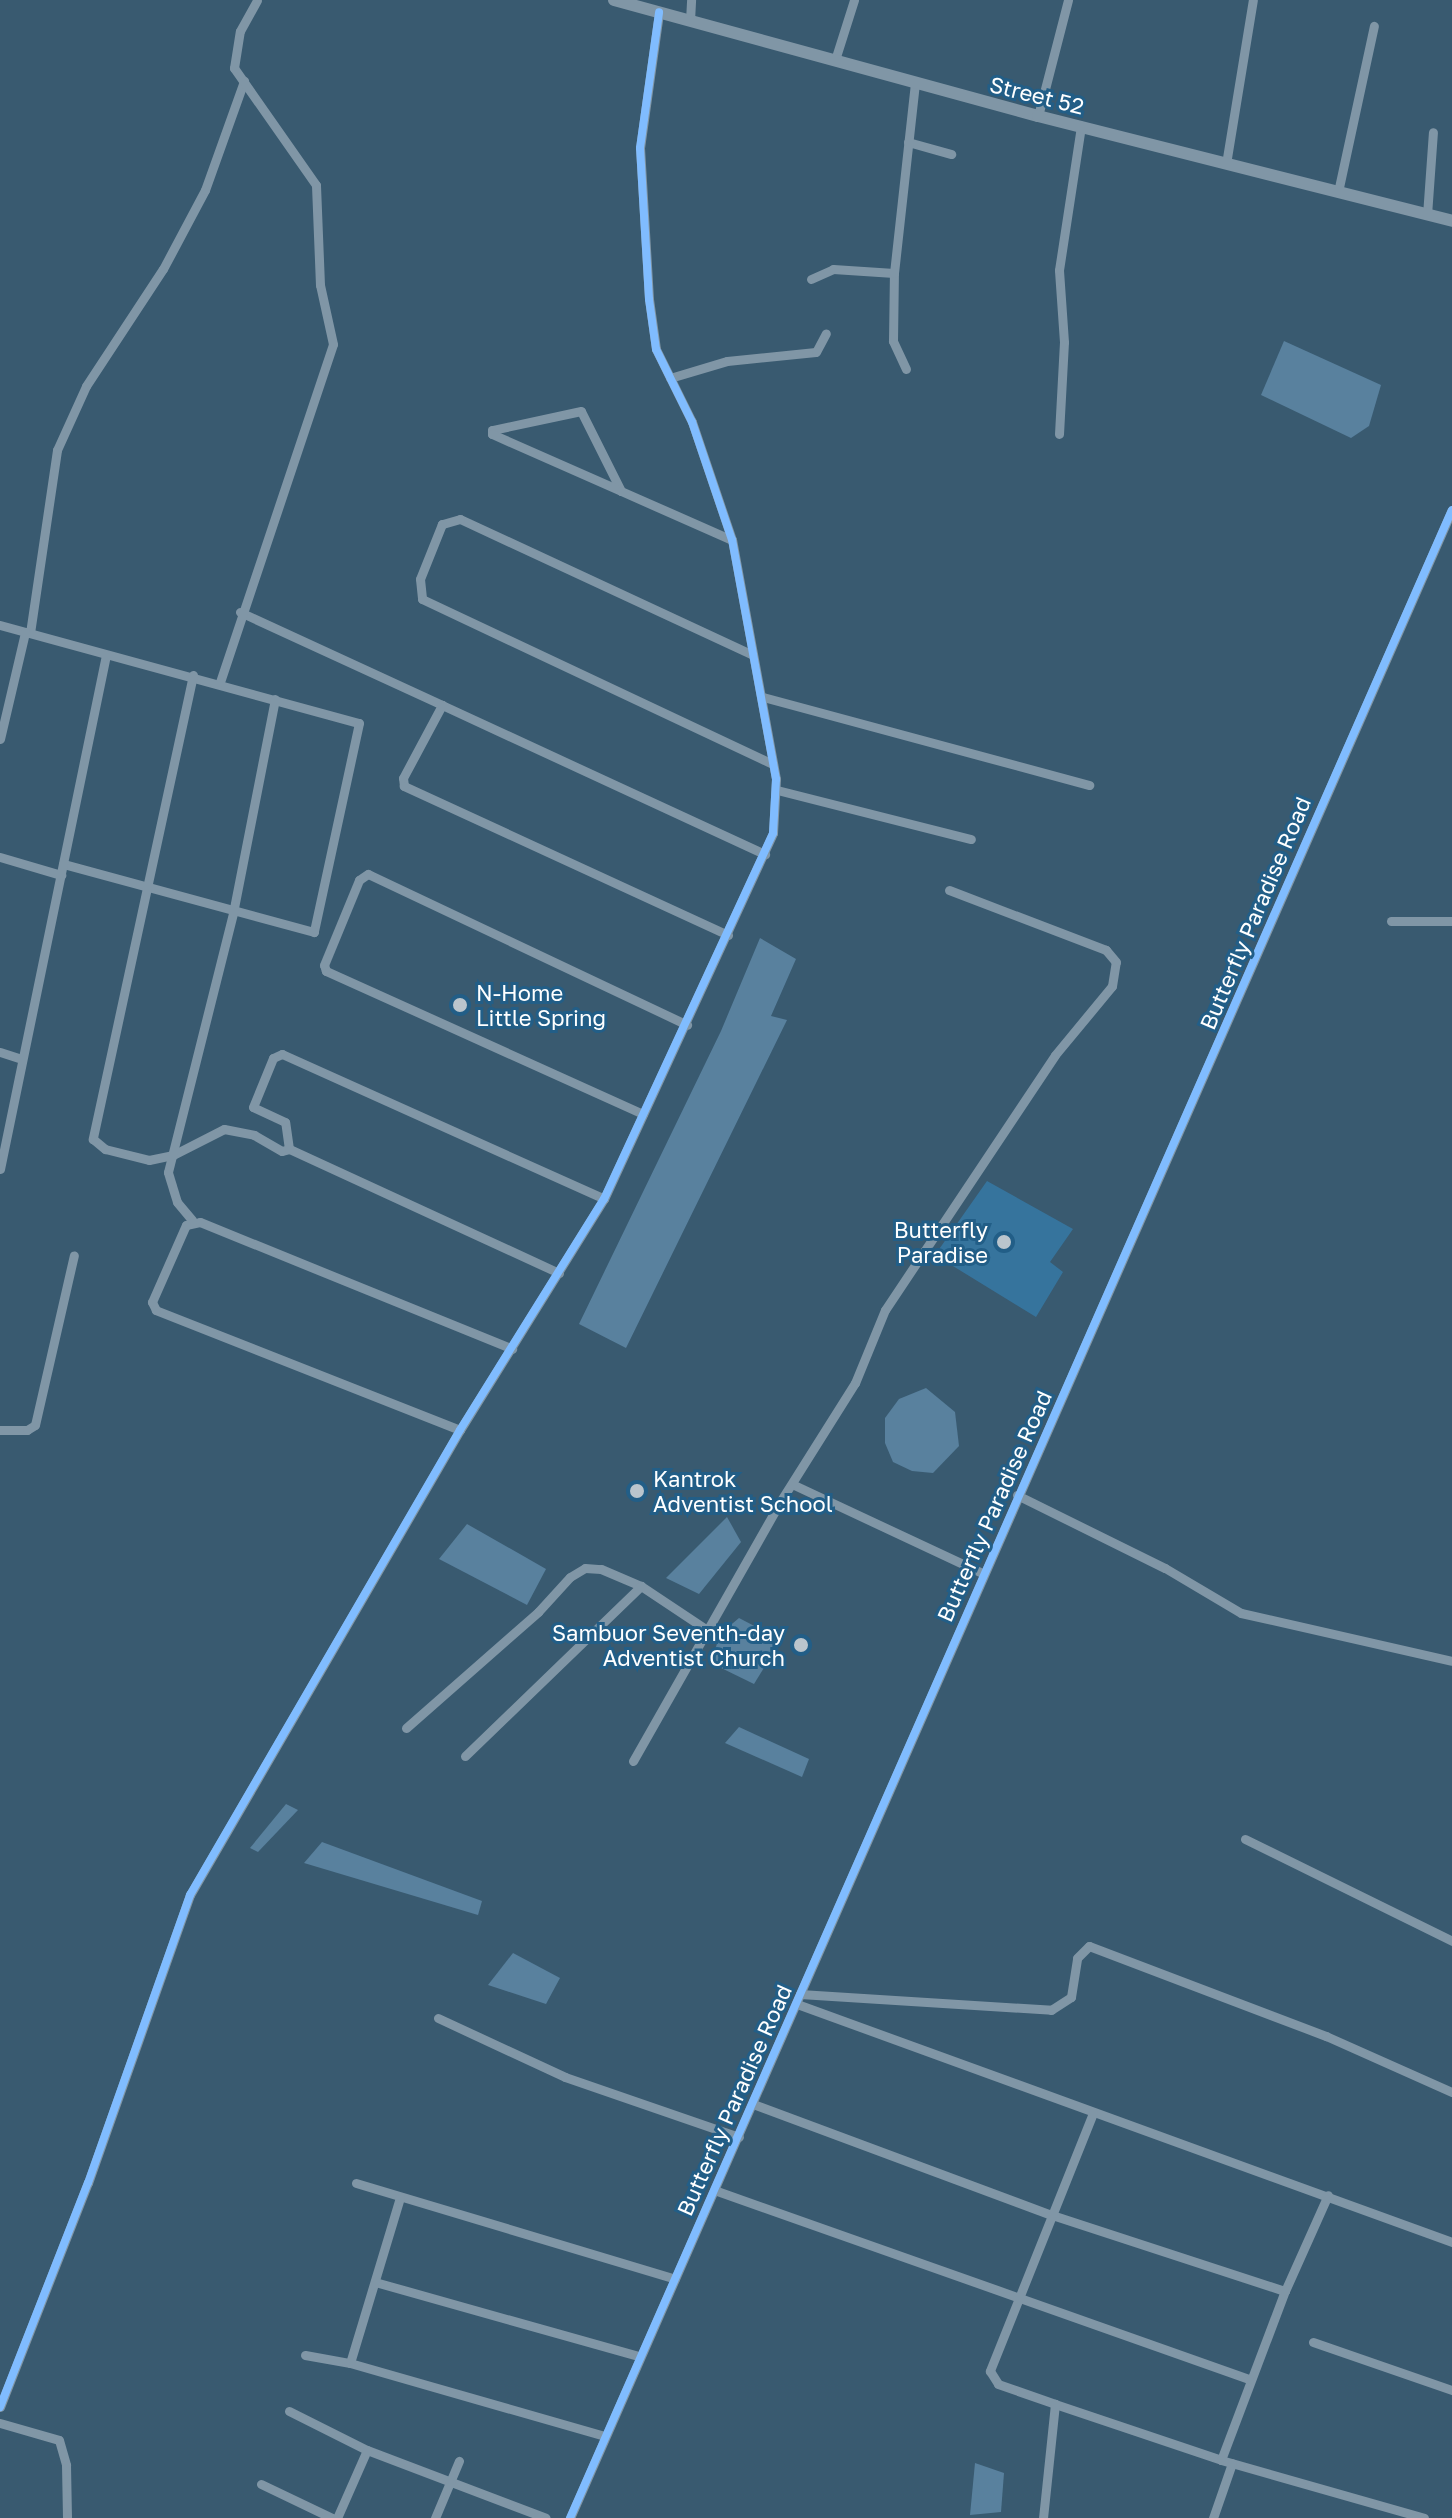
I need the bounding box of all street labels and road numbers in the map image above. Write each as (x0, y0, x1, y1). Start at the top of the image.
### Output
street label: Street 52 (987, 71, 1087, 119)
street label: Butterfly Paradise Road (1194, 793, 1316, 1033)
street label: Butterfly Paradise Road (931, 1386, 1057, 1626)
street label: Butterfly Paradise Road (671, 1980, 797, 2220)

